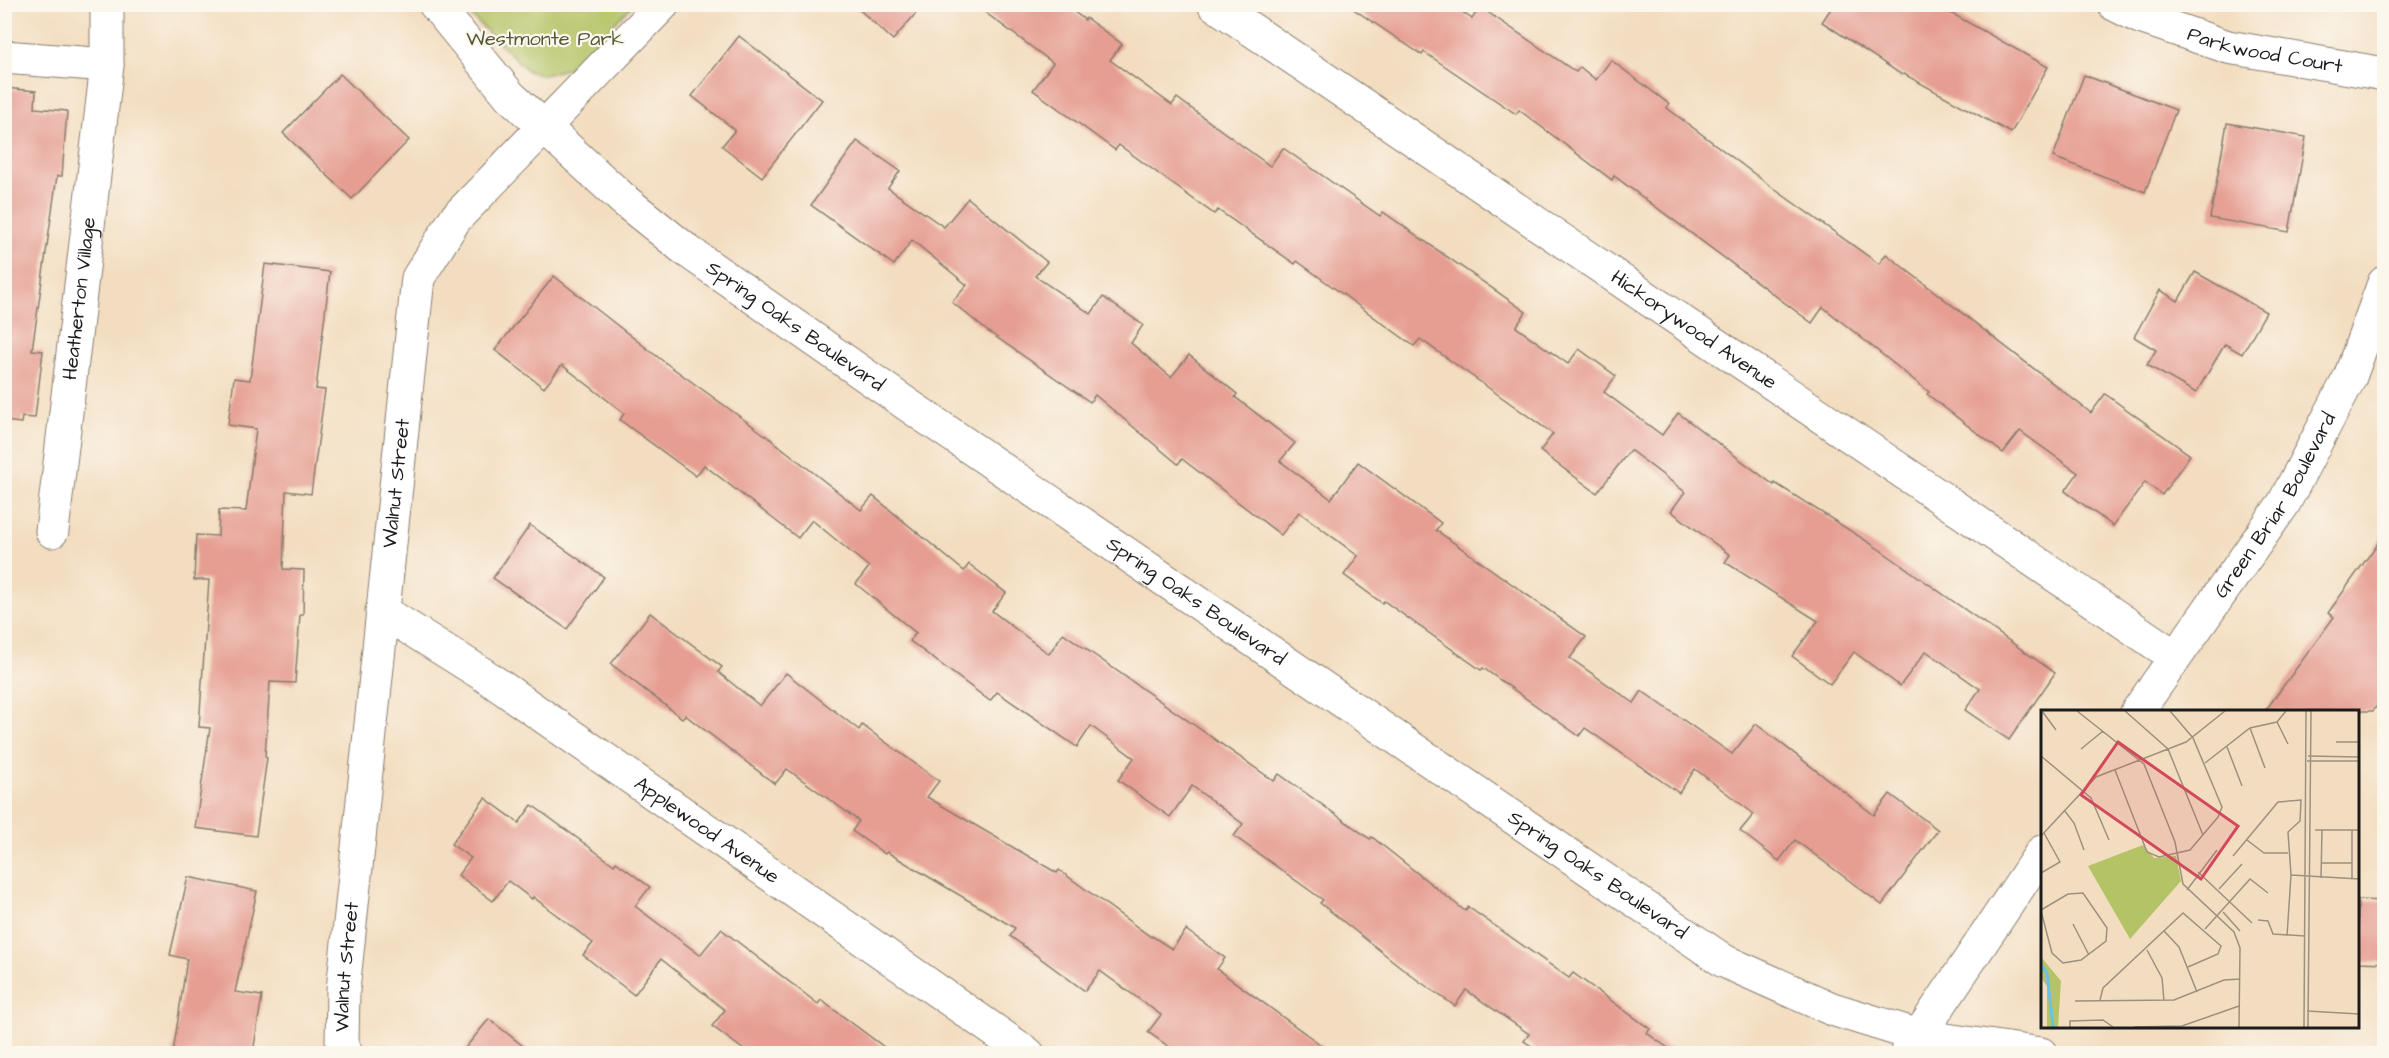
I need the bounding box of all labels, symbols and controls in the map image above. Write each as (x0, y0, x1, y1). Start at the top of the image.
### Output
street label: Parkwood Court (2184, 20, 2345, 81)
park label: Westmonte Park (466, 25, 624, 53)
street label: Heatherton Village (56, 216, 103, 381)
street label: Spring Oaks Boulevard (700, 254, 890, 398)
street label: Hickorywood Avenue (1605, 263, 1783, 396)
street label: Green Briar Boulevard (2207, 408, 2343, 604)
street label: Walnut Street (376, 417, 417, 550)
street label: Spring Oaks Boulevard (1101, 530, 1291, 672)
inset map (2041, 710, 2359, 1028)
street label: Applewood Avenue (629, 770, 785, 891)
street label: Spring Oaks Boulevard (1502, 804, 1693, 946)
street label: Walnut Street (328, 901, 366, 1032)

